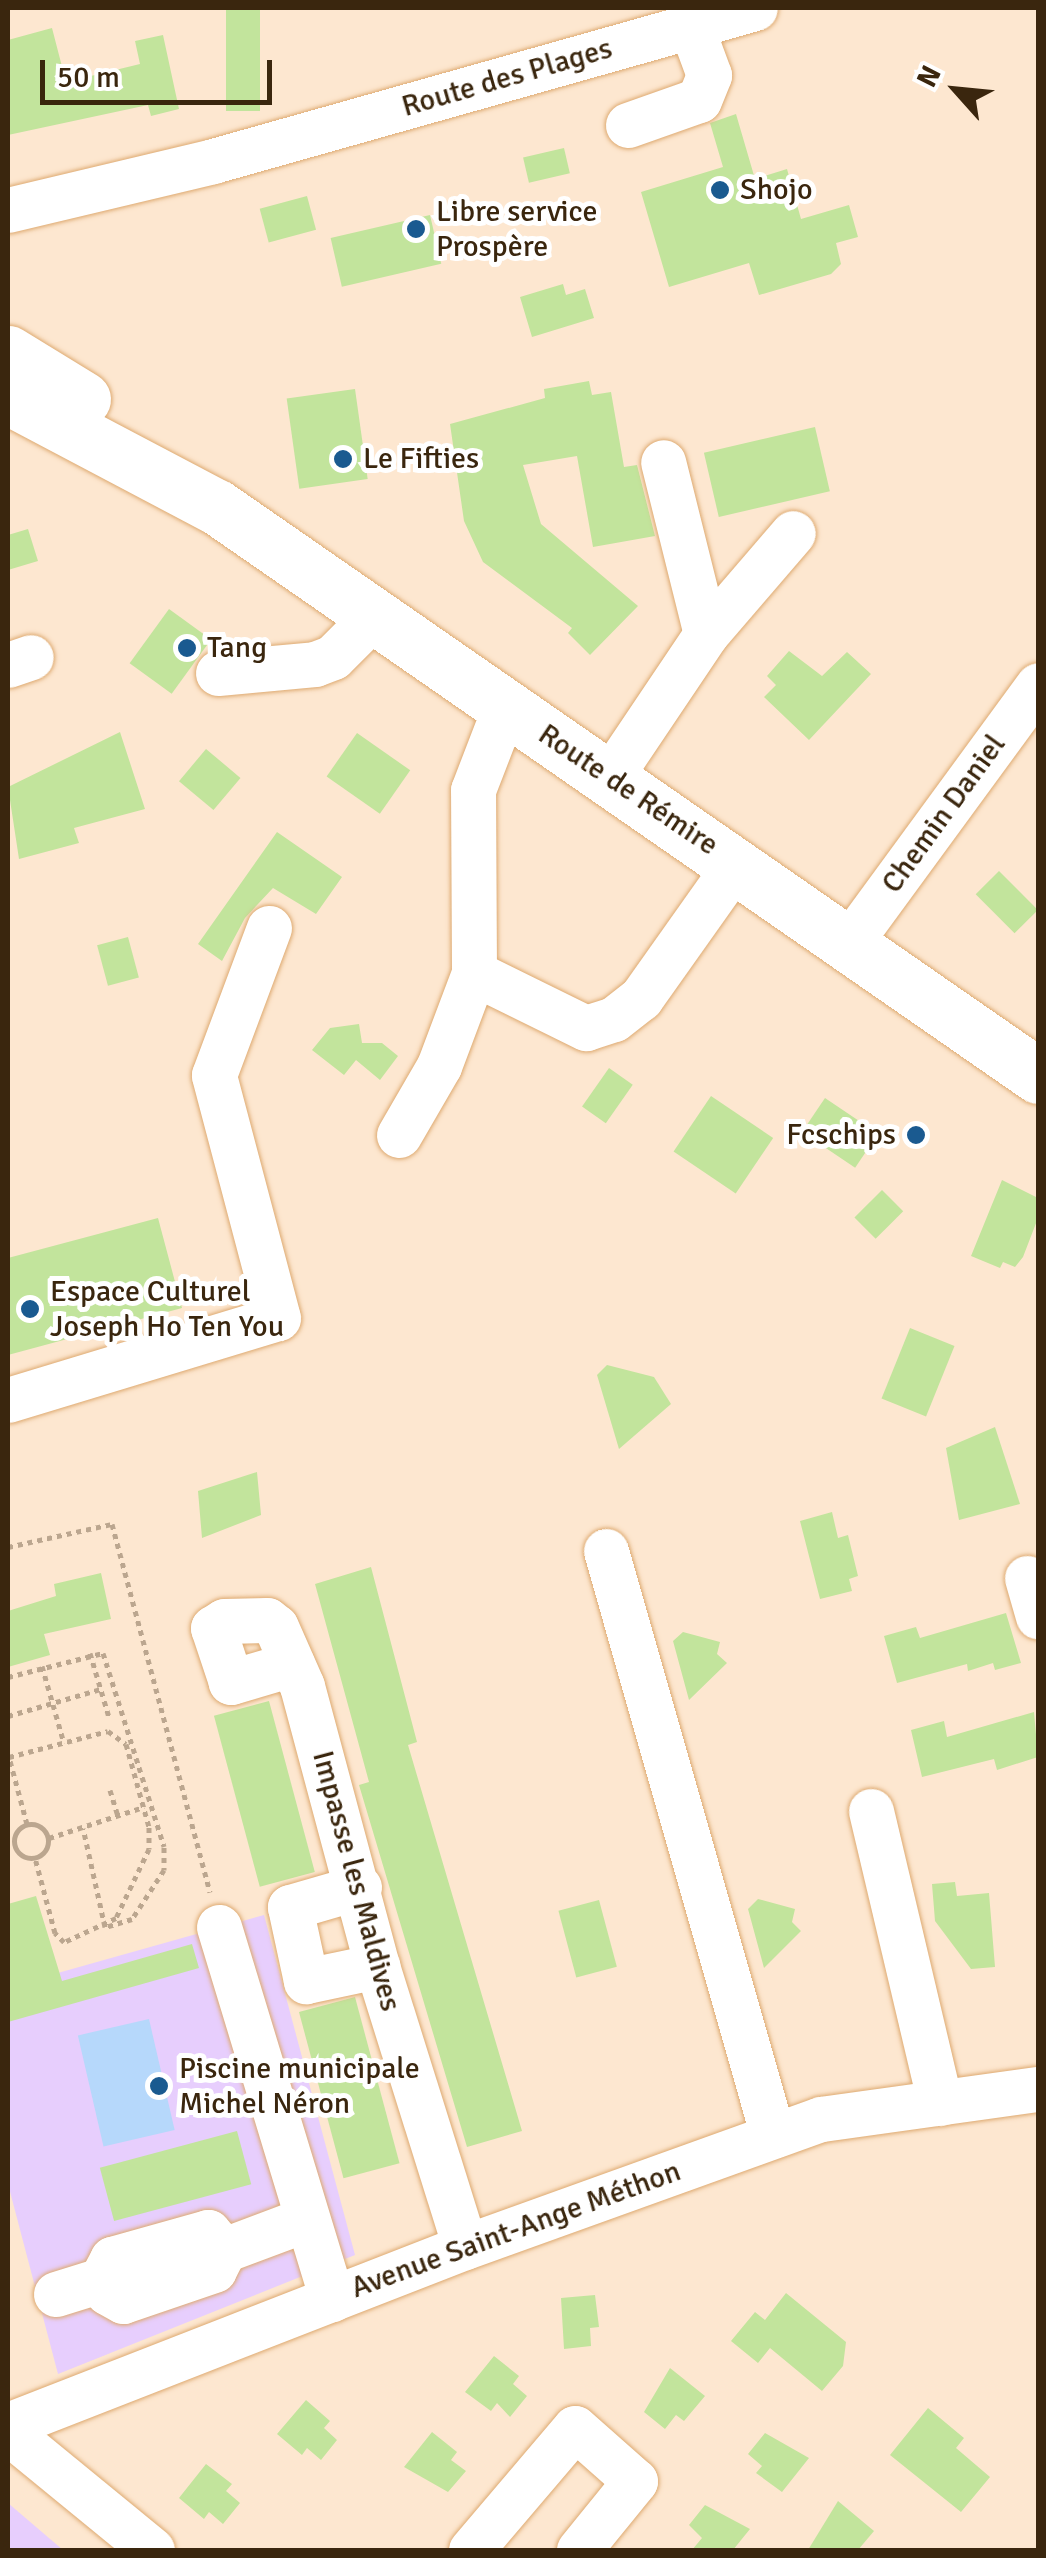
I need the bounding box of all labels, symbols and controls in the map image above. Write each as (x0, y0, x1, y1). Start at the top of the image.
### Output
street label: Route des Plages (398, 31, 616, 125)
scale bar (45, 40, 278, 102)
north arrow (906, 40, 1006, 140)
text: 50 m (57, 59, 120, 96)
text: N (910, 60, 949, 93)
place label: Shojo (740, 172, 813, 208)
marker: Shojo (709, 179, 731, 201)
place label: Libre service Prospère (436, 194, 598, 264)
marker: Libre service Prospère (405, 218, 427, 240)
place label: Le Fifties (363, 441, 479, 477)
marker: Le Fifties (332, 448, 354, 470)
place label: Tang (207, 630, 267, 666)
marker: Tang (176, 637, 198, 659)
street label: Route de Rémire (531, 717, 725, 863)
street label: Chemin Daniel (874, 728, 1014, 900)
place label: Fcschips (786, 1117, 896, 1153)
marker: Fcschips (905, 1124, 927, 1146)
place label: Espace Culturel Joseph Ho Ten You (50, 1274, 284, 1344)
marker: Espace Culturel Joseph Ho Ten You (19, 1298, 41, 1320)
street label: Impasse les Maldives (304, 1747, 408, 2015)
place label: Piscine municipale Michel Néron (179, 2051, 420, 2122)
marker: Piscine municipale Michel Néron (148, 2075, 170, 2097)
street label: Avenue Saint-Ange Méthon (346, 2154, 686, 2306)

